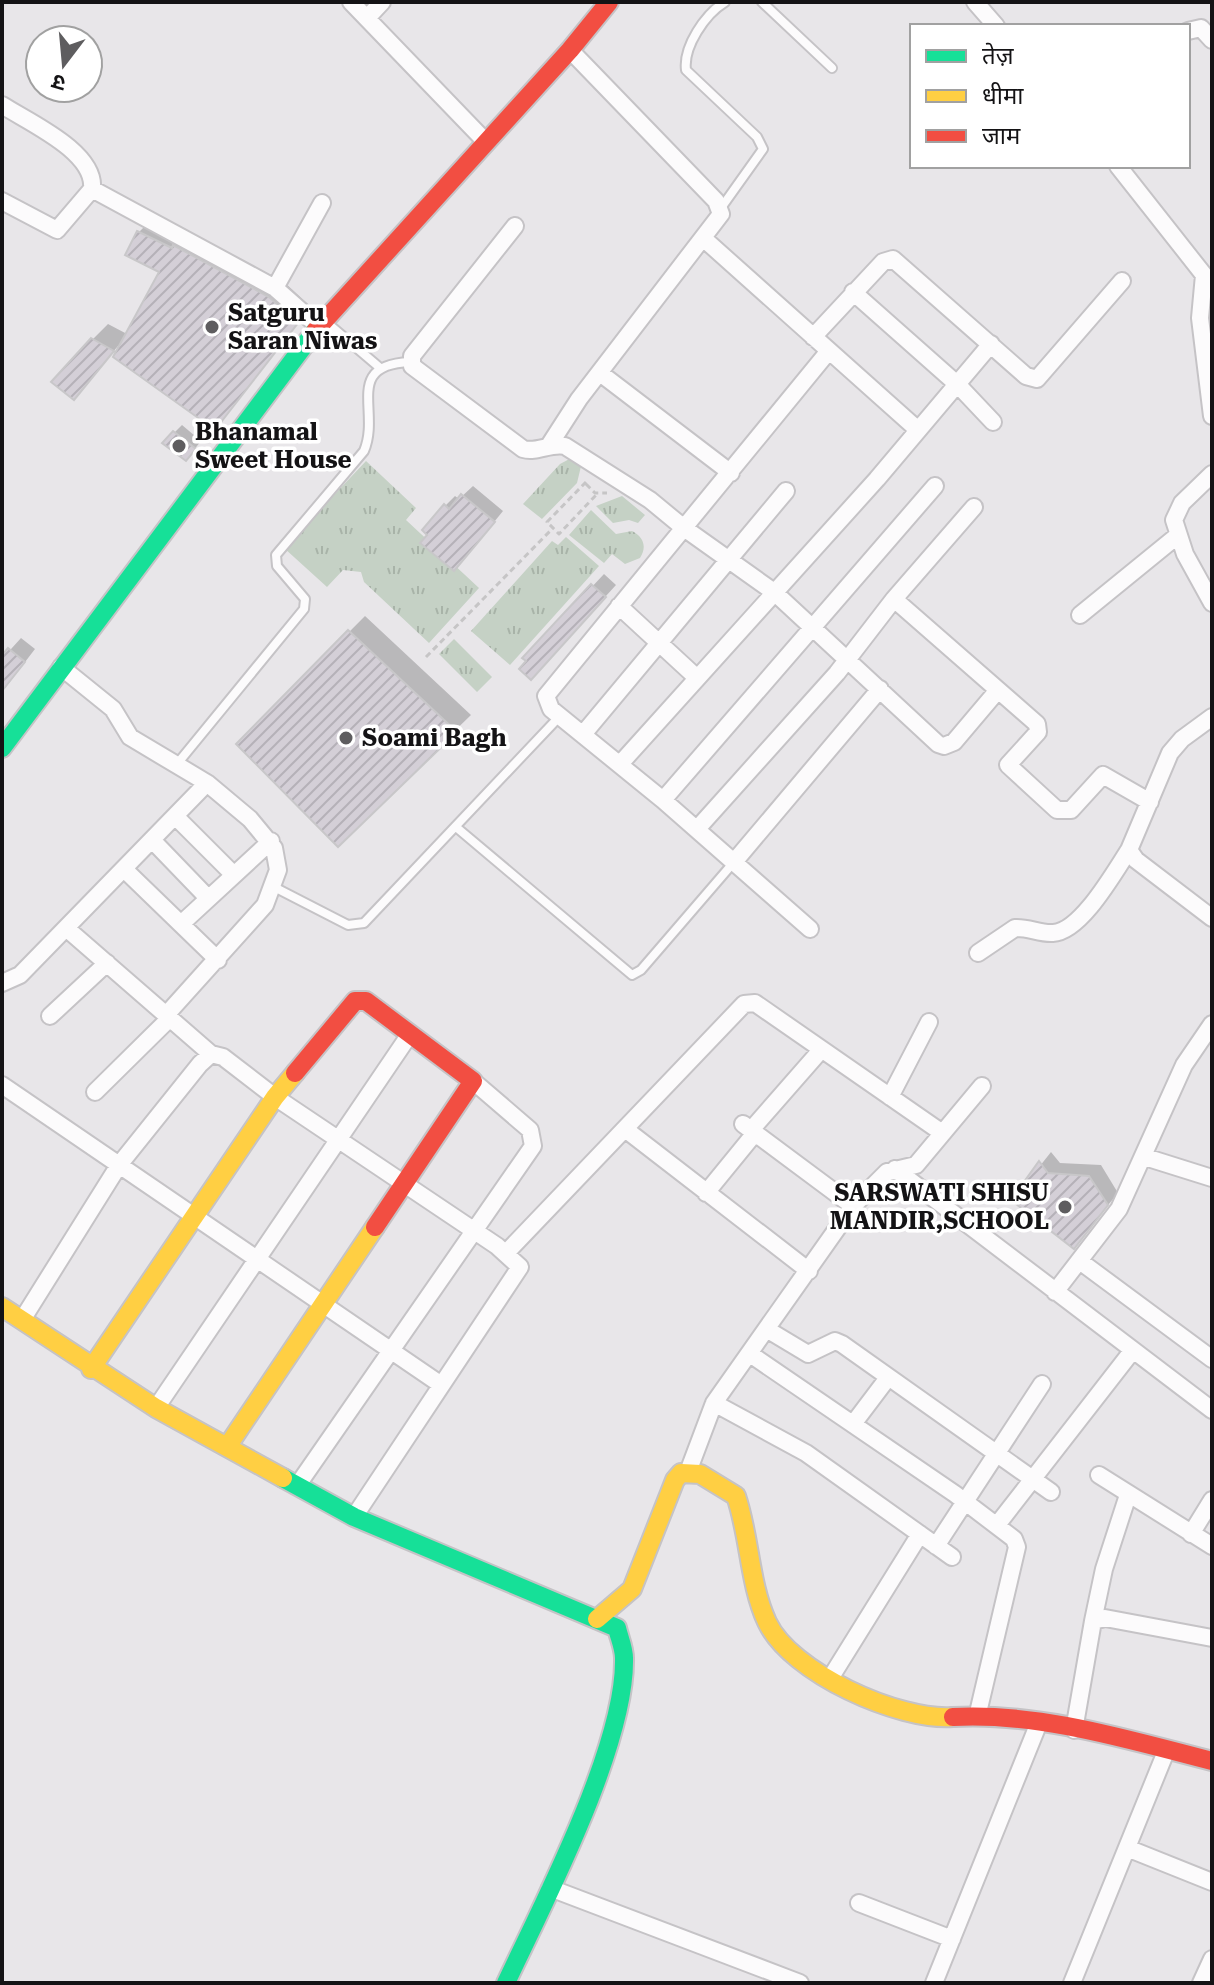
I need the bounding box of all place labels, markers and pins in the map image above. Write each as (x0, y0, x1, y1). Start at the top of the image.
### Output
place label: Satguru Saran Niwas (228, 299, 377, 355)
marker: Satguru Saran Niwas (203, 318, 221, 336)
place label: Bhanamal Sweet House (195, 418, 352, 474)
marker: Bhanamal Sweet House (170, 437, 188, 455)
place label: Soami Bagh (362, 724, 506, 752)
marker: Soami Bagh (337, 729, 355, 747)
place label: SARSWATI SHISU MANDIR,SCHOOL (830, 1179, 1049, 1235)
marker: SARSWATI SHISU MANDIR,SCHOOL (1056, 1198, 1074, 1216)

